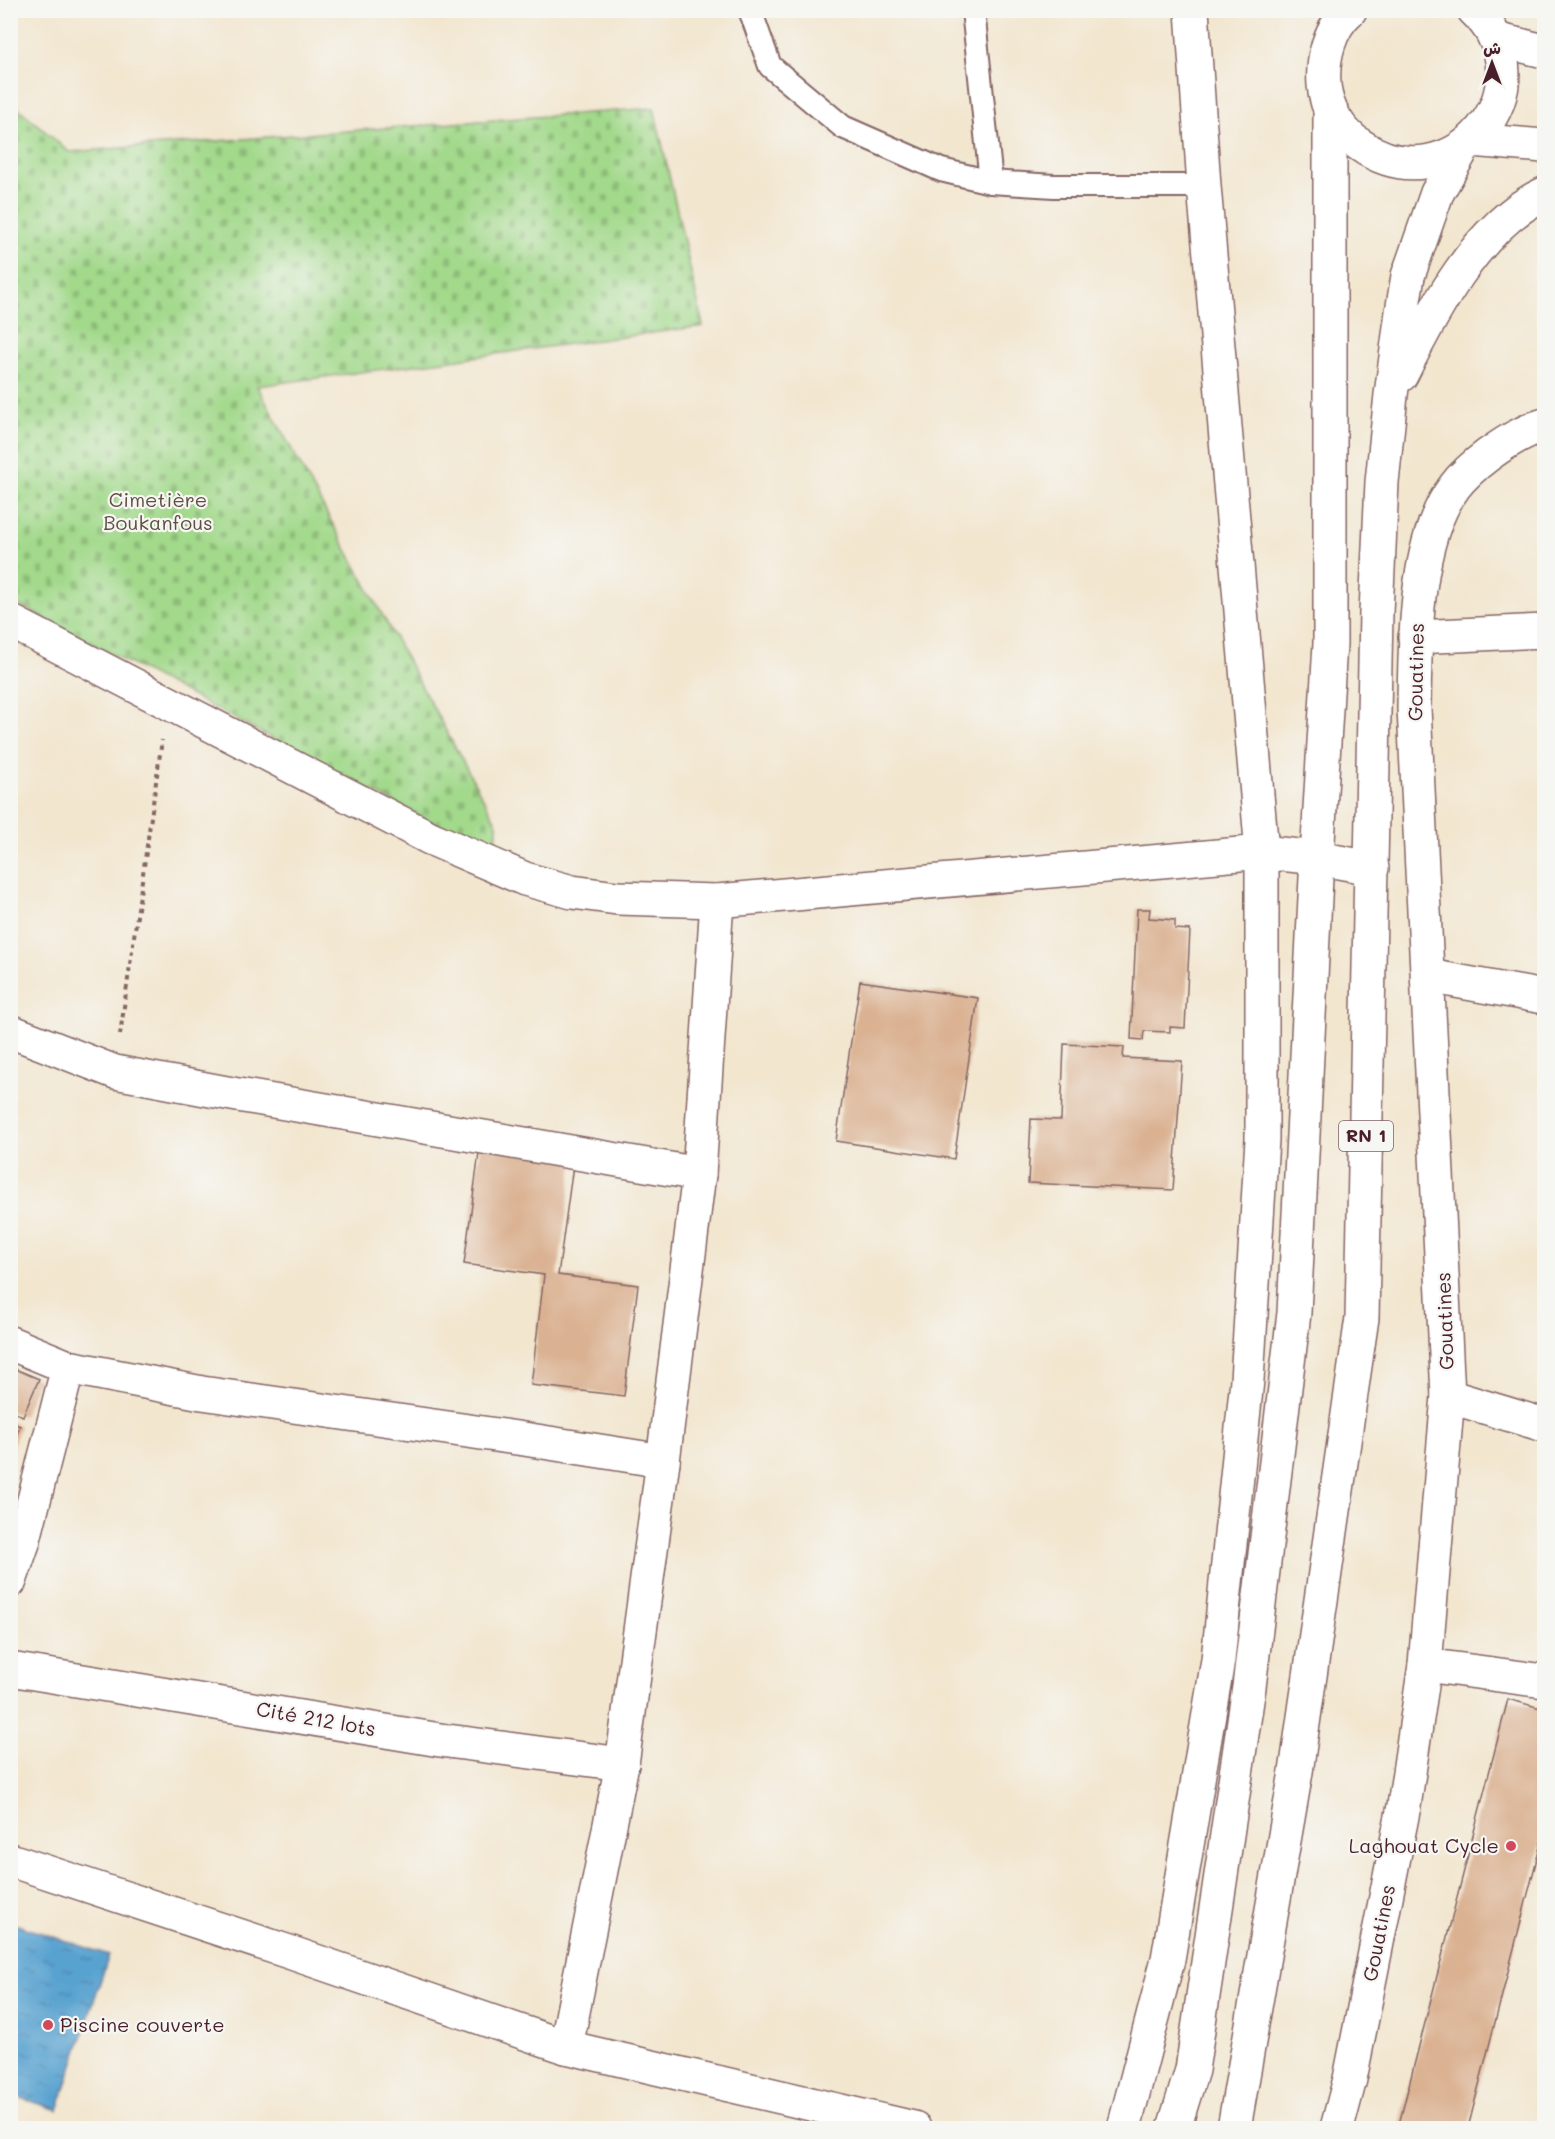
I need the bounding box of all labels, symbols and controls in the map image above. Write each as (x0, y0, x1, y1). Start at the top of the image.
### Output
north arrow (1462, 33, 1522, 93)
text: ش (1483, 37, 1501, 58)
park label: Cimetière Boukanfous (103, 486, 213, 535)
street label: Gouatines (1401, 623, 1429, 721)
road number: RN 1 (1339, 1121, 1393, 1151)
street label: Gouatines (1429, 1272, 1459, 1371)
street label: Cité 212 lots (254, 1695, 378, 1741)
place label: Laghouat Cycle (1349, 1832, 1499, 1858)
marker: Laghouat Cycle (1504, 1839, 1518, 1853)
street label: Gouatines (1356, 1882, 1400, 1983)
place label: Piscine couverte (60, 2011, 225, 2037)
marker: Piscine couverte (41, 2018, 55, 2032)

